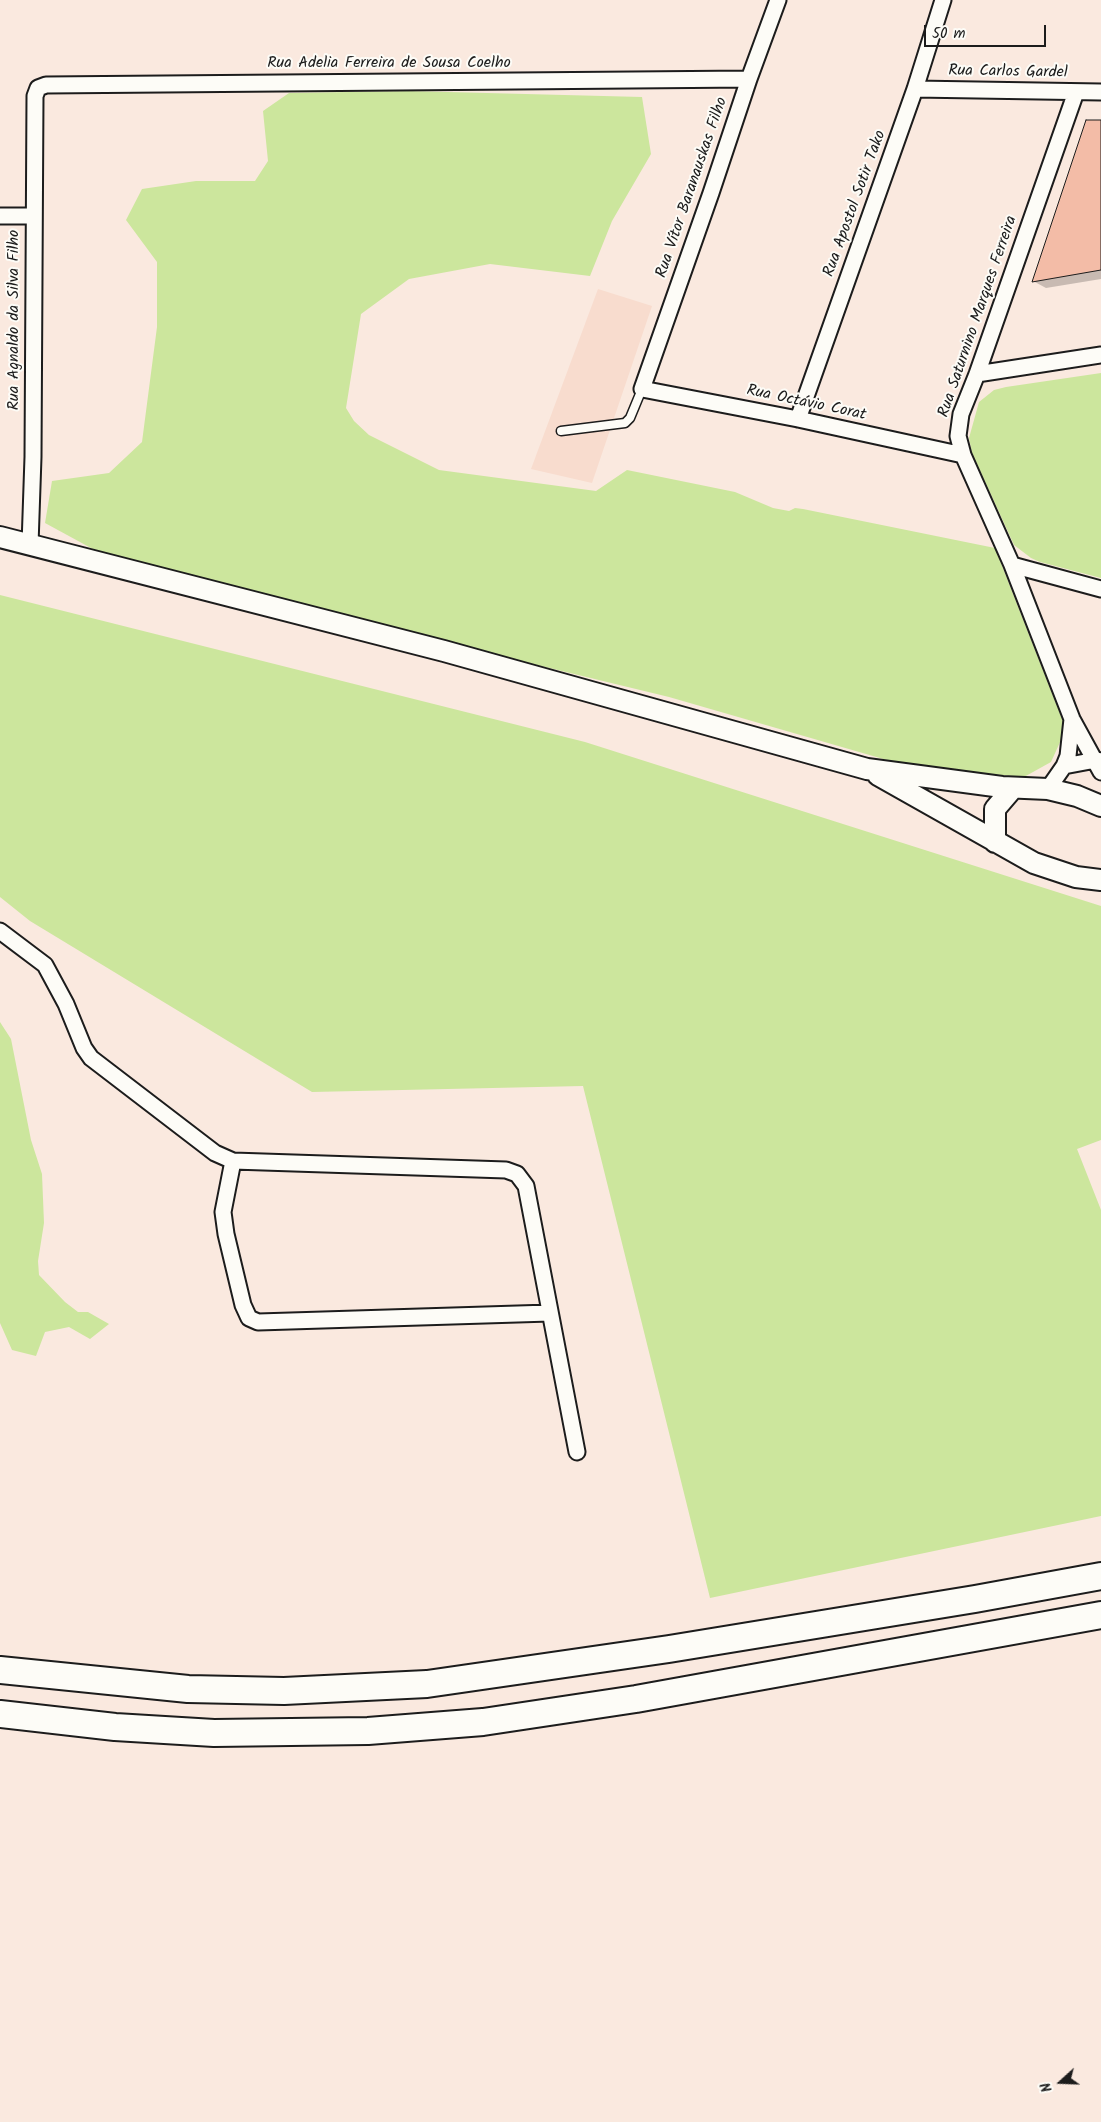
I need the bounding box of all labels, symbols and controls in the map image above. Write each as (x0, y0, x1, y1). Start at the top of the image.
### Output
scale bar (926, 15, 1048, 47)
text: 50 m (932, 22, 966, 46)
street label: Rua Adelia Ferreira de Sousa Coelho (267, 54, 511, 74)
street label: Rua Carlos Gardel (948, 62, 1068, 84)
street label: Rua Vítor Baranauskas Filho (653, 95, 733, 281)
street label: Rua Apostol Sotir Tako (821, 128, 891, 280)
street label: Rua Saturnino Marques Ferreira (935, 214, 1023, 420)
street label: Rua Agnaldo da Silva Filho (5, 230, 25, 410)
street label: Rua Octávio Corat (744, 382, 868, 426)
north arrow (1036, 2057, 1086, 2107)
text: N (1035, 2079, 1059, 2095)

